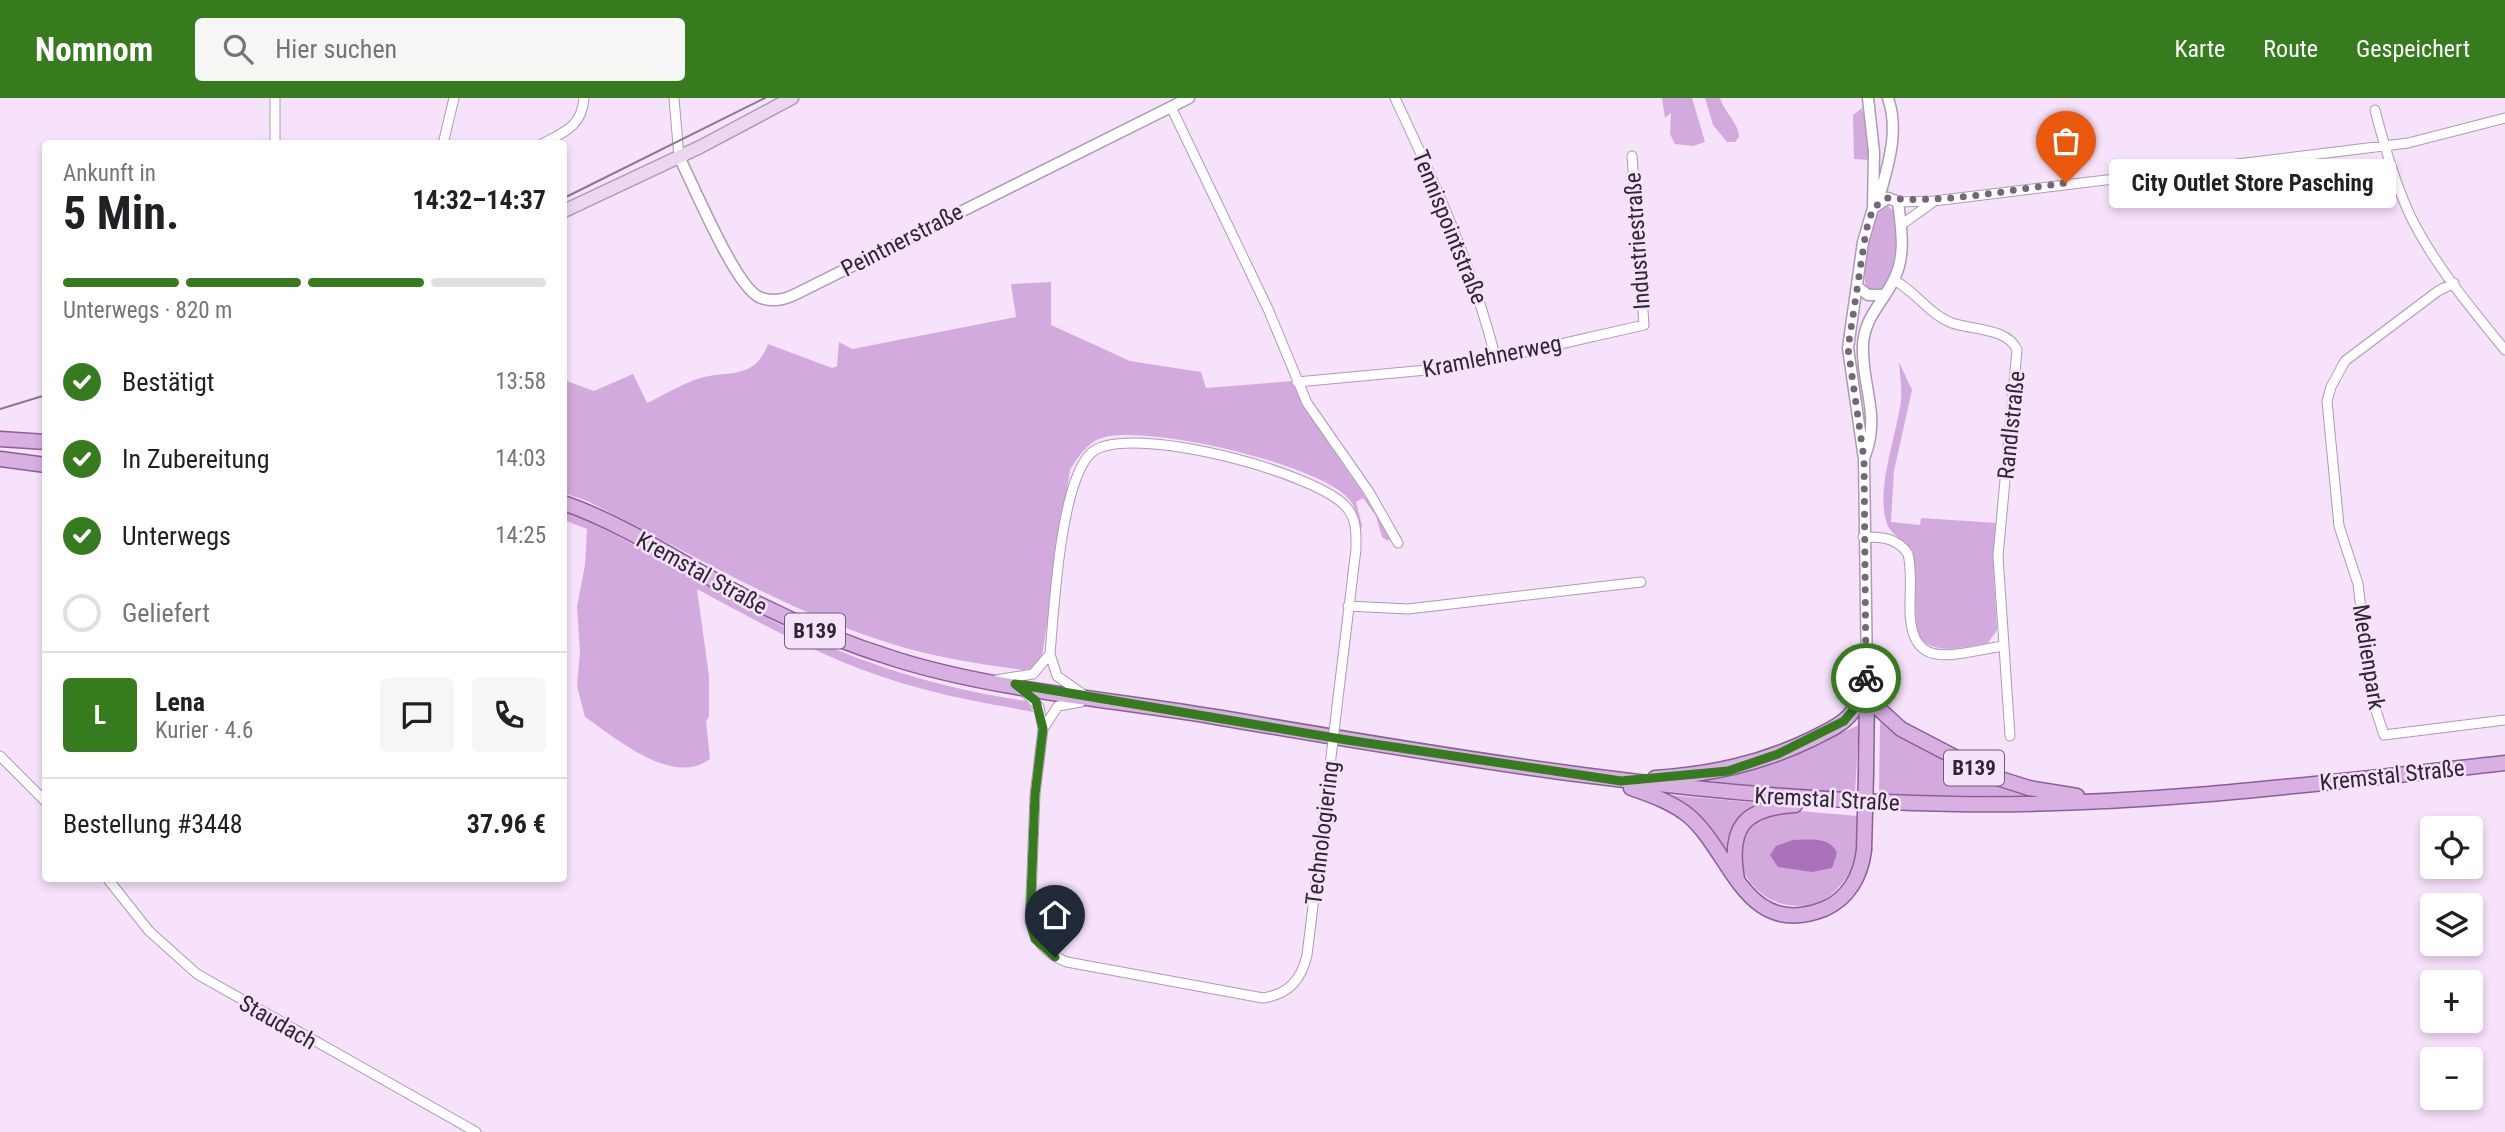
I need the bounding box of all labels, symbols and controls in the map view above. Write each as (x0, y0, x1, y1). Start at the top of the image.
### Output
search box (195, 18, 685, 81)
text: Nomnom (35, 30, 153, 69)
icon: search (219, 30, 257, 68)
text: Hier suchen (275, 34, 397, 64)
text: Karte (2175, 35, 2225, 63)
text: Route (2263, 35, 2318, 63)
text: Gespeichert (2356, 35, 2470, 63)
pin (2036, 111, 2096, 183)
icon: bag (2047, 122, 2085, 160)
street label: Tennispointstraße (1406, 146, 1493, 308)
callout: City Outlet Store Pasching (2108, 158, 2395, 208)
text: Ankunft in (63, 160, 156, 187)
text: City Outlet Store Pasching (2132, 170, 2374, 197)
street label: Industriestraße (1619, 171, 1656, 310)
text: 14:32–14:37 (412, 185, 546, 215)
text: 5 Min. (63, 186, 179, 240)
street label: Peintnerstraße (837, 198, 968, 283)
text: Unterwegs · 820 m (63, 297, 232, 324)
street label: Kramlehnerweg (1420, 330, 1564, 383)
icon: check (63, 363, 101, 401)
text: Bestätigt (122, 367, 215, 397)
text: 13:58 (495, 368, 546, 395)
street label: Randlstraße (1992, 370, 2031, 481)
icon: check (63, 440, 101, 478)
text: In Zubereitung (122, 444, 270, 474)
text: 14:03 (495, 445, 546, 472)
icon: check (63, 517, 101, 555)
text: Unterwegs (122, 521, 231, 551)
text: 14:25 (495, 522, 546, 549)
street label: Kremstal Straße (632, 526, 772, 620)
text: Geliefert (122, 598, 210, 628)
street label: Medienpark (2347, 602, 2390, 712)
road number: B139 (785, 614, 845, 648)
courier (1831, 643, 1901, 713)
icon: bike (1847, 659, 1885, 697)
button: chat (380, 678, 454, 752)
button: phone (472, 678, 546, 752)
text: Lena (155, 687, 205, 717)
text: L (94, 700, 106, 730)
text: Kurier · 4.6 (155, 717, 253, 744)
road number: B139 (1944, 750, 2004, 786)
street label: Kremstal Straße (2318, 754, 2466, 797)
street label: Technologiering (1300, 759, 1345, 907)
street label: Kremstal Straße (1754, 782, 1900, 817)
text: Bestellung #3448 (63, 809, 243, 839)
text: 37.96 € (467, 809, 546, 839)
map controls (2420, 816, 2483, 1110)
button: locate (2420, 816, 2483, 879)
pin (1025, 885, 1085, 957)
button: layers (2420, 893, 2483, 956)
icon: home (1036, 896, 1074, 934)
button: + (2420, 970, 2483, 1033)
street label: Staudach (234, 989, 321, 1055)
button: − (2420, 1047, 2483, 1110)

